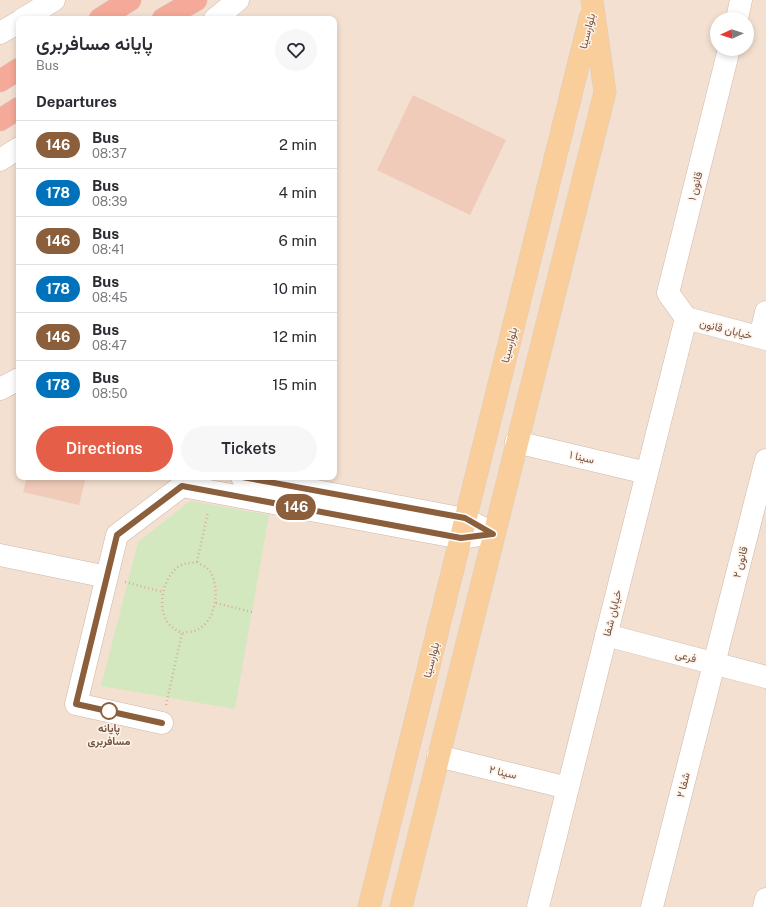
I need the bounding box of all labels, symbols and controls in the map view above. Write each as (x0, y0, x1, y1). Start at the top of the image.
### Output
street label: بلوارسینا (577, 12, 598, 50)
north arrow (710, 12, 754, 56)
map controls (710, 12, 754, 56)
button: heart (275, 29, 317, 71)
text: پایانه مسافربری (36, 32, 153, 54)
text: Bus (36, 58, 59, 73)
text: Departures (36, 93, 117, 110)
text: Bus (92, 129, 119, 146)
text: 2 min (279, 136, 317, 153)
text: 146 (46, 137, 70, 153)
text: 08:37 (92, 146, 127, 161)
street label: قانون ۱ (686, 170, 705, 202)
text: Bus (92, 177, 119, 194)
text: 4 min (278, 184, 317, 201)
text: 178 (46, 185, 70, 201)
text: 08:39 (92, 194, 127, 209)
text: Bus (92, 225, 119, 242)
text: 6 min (279, 232, 317, 249)
text: 146 (46, 233, 70, 249)
text: 08:41 (92, 242, 125, 257)
text: Bus (92, 273, 119, 290)
text: 10 min (273, 280, 317, 297)
text: 178 (46, 281, 70, 297)
text: 08:45 (92, 290, 128, 305)
street label: خیابان قانون (698, 317, 754, 342)
text: Bus (92, 321, 119, 338)
street label: بلوارسینا (499, 326, 520, 364)
text: 12 min (273, 328, 317, 345)
text: 146 (46, 329, 70, 345)
text: 08:47 (92, 338, 127, 353)
text: Bus (92, 369, 119, 386)
text: 15 min (272, 376, 317, 393)
text: 178 (46, 377, 70, 393)
text: 08:50 (92, 386, 128, 401)
button: Directions (36, 426, 173, 472)
button: Tickets (181, 426, 317, 472)
street label: سینا ۱ (568, 448, 596, 467)
line badge: 146 (273, 494, 319, 520)
text: 146 (284, 499, 308, 515)
street label: قانون ۲ (730, 545, 751, 579)
street label: خیابان شفا (600, 588, 625, 638)
street label: بلوارسینا (421, 641, 442, 679)
street label: فرعی (674, 647, 698, 666)
marker: پایانه مسافربری (100, 702, 118, 720)
place label: پایانه مسافربری (87, 722, 131, 748)
street label: سینا ۲ (488, 763, 518, 782)
street label: شفا ۲ (674, 771, 692, 799)

